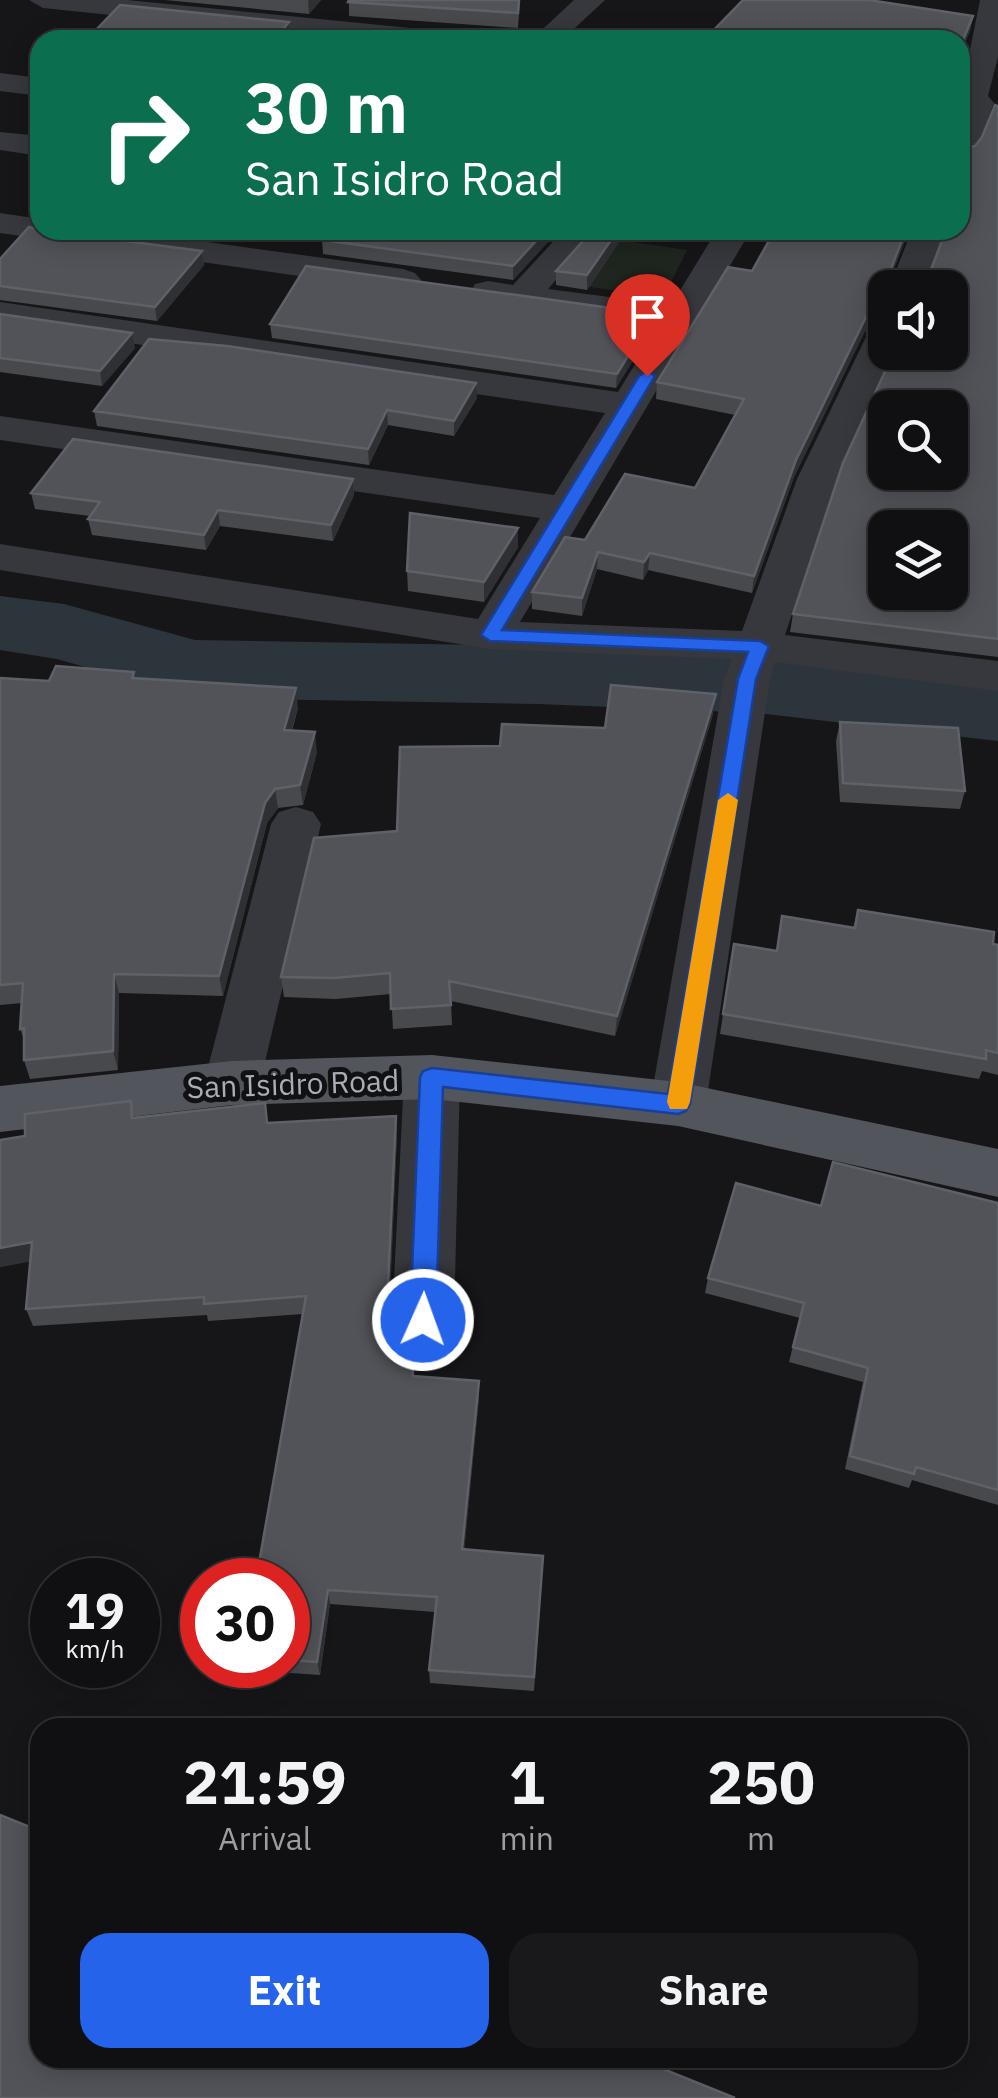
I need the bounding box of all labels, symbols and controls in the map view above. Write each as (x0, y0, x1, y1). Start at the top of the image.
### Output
text: 30 m (245, 61, 408, 152)
icon: right (80, 70, 210, 200)
text: San Isidro Road (245, 149, 564, 207)
map controls (868, 270, 968, 610)
button: sound (868, 270, 968, 370)
pin (605, 274, 690, 377)
icon: arrive (620, 289, 675, 344)
button: search (868, 390, 968, 490)
button: layers (868, 510, 968, 610)
street label: San Isidro Road (186, 1060, 400, 1106)
position arrow (371, 1268, 475, 1372)
speed limit sign: 30 (180, 1558, 310, 1688)
text: 19 (65, 1578, 125, 1643)
text: km/h (66, 1632, 124, 1665)
text: 21:59 (183, 1742, 347, 1821)
text: 1 (509, 1742, 545, 1821)
text: 250 (707, 1742, 815, 1821)
text: Arrival (218, 1817, 312, 1859)
text: min (500, 1817, 554, 1859)
text: m (747, 1817, 775, 1859)
button: Exit (80, 1933, 489, 2048)
button: Share (509, 1933, 918, 2048)

